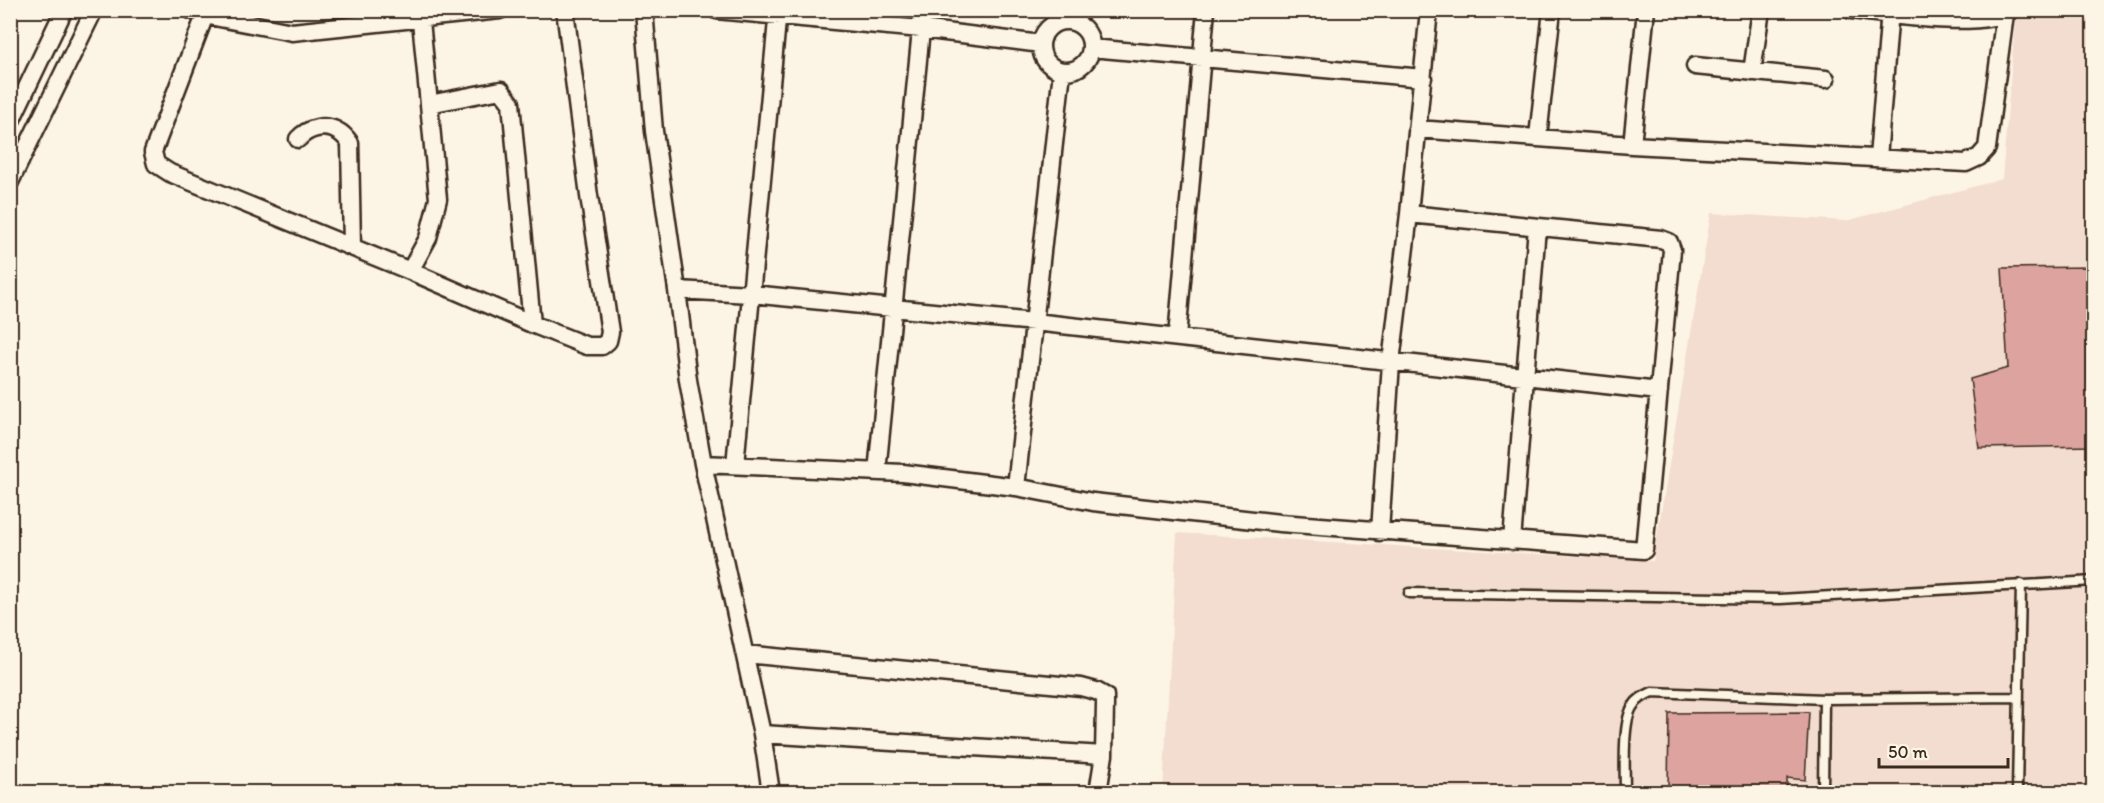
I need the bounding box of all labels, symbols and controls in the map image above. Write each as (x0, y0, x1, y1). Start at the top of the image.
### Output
scale bar (1879, 731, 2008, 769)
text: 50 m (1888, 741, 1928, 763)

